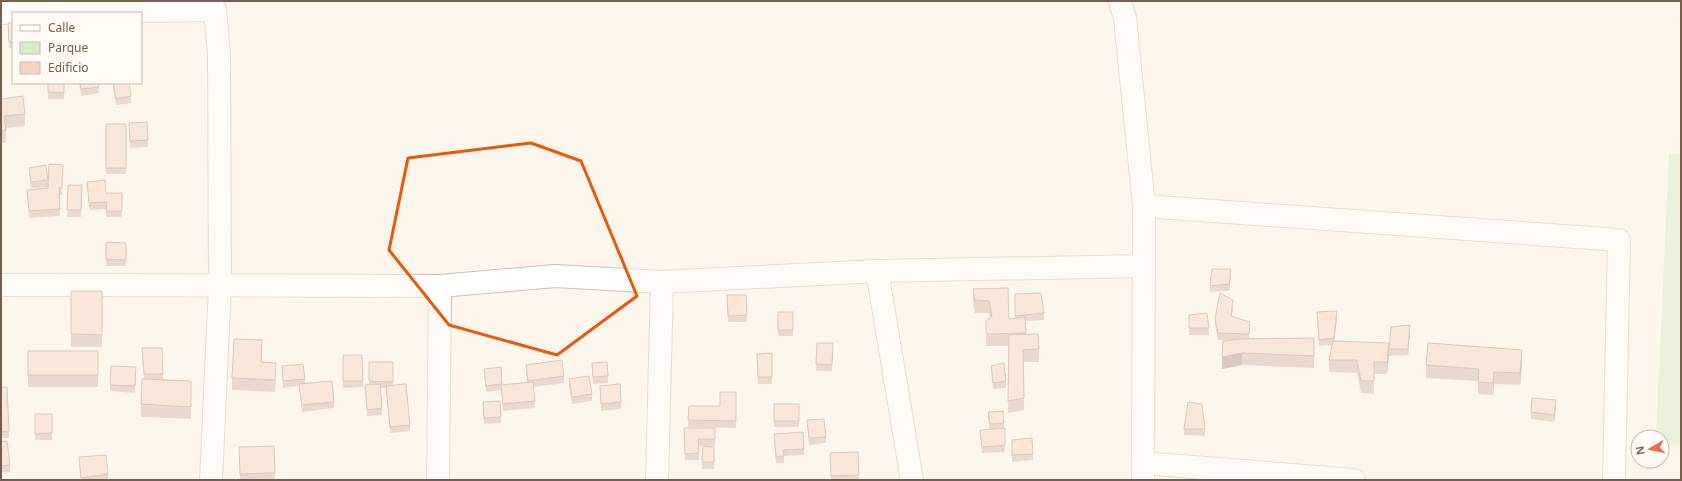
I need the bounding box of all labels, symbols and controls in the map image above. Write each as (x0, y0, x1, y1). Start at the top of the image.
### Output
legend (12, 12, 142, 84)
text: Calle (48, 19, 76, 36)
text: Parque (48, 39, 89, 56)
text: Edificio (48, 59, 89, 76)
north arrow (1630, 429, 1670, 469)
text: N (1632, 445, 1648, 456)

